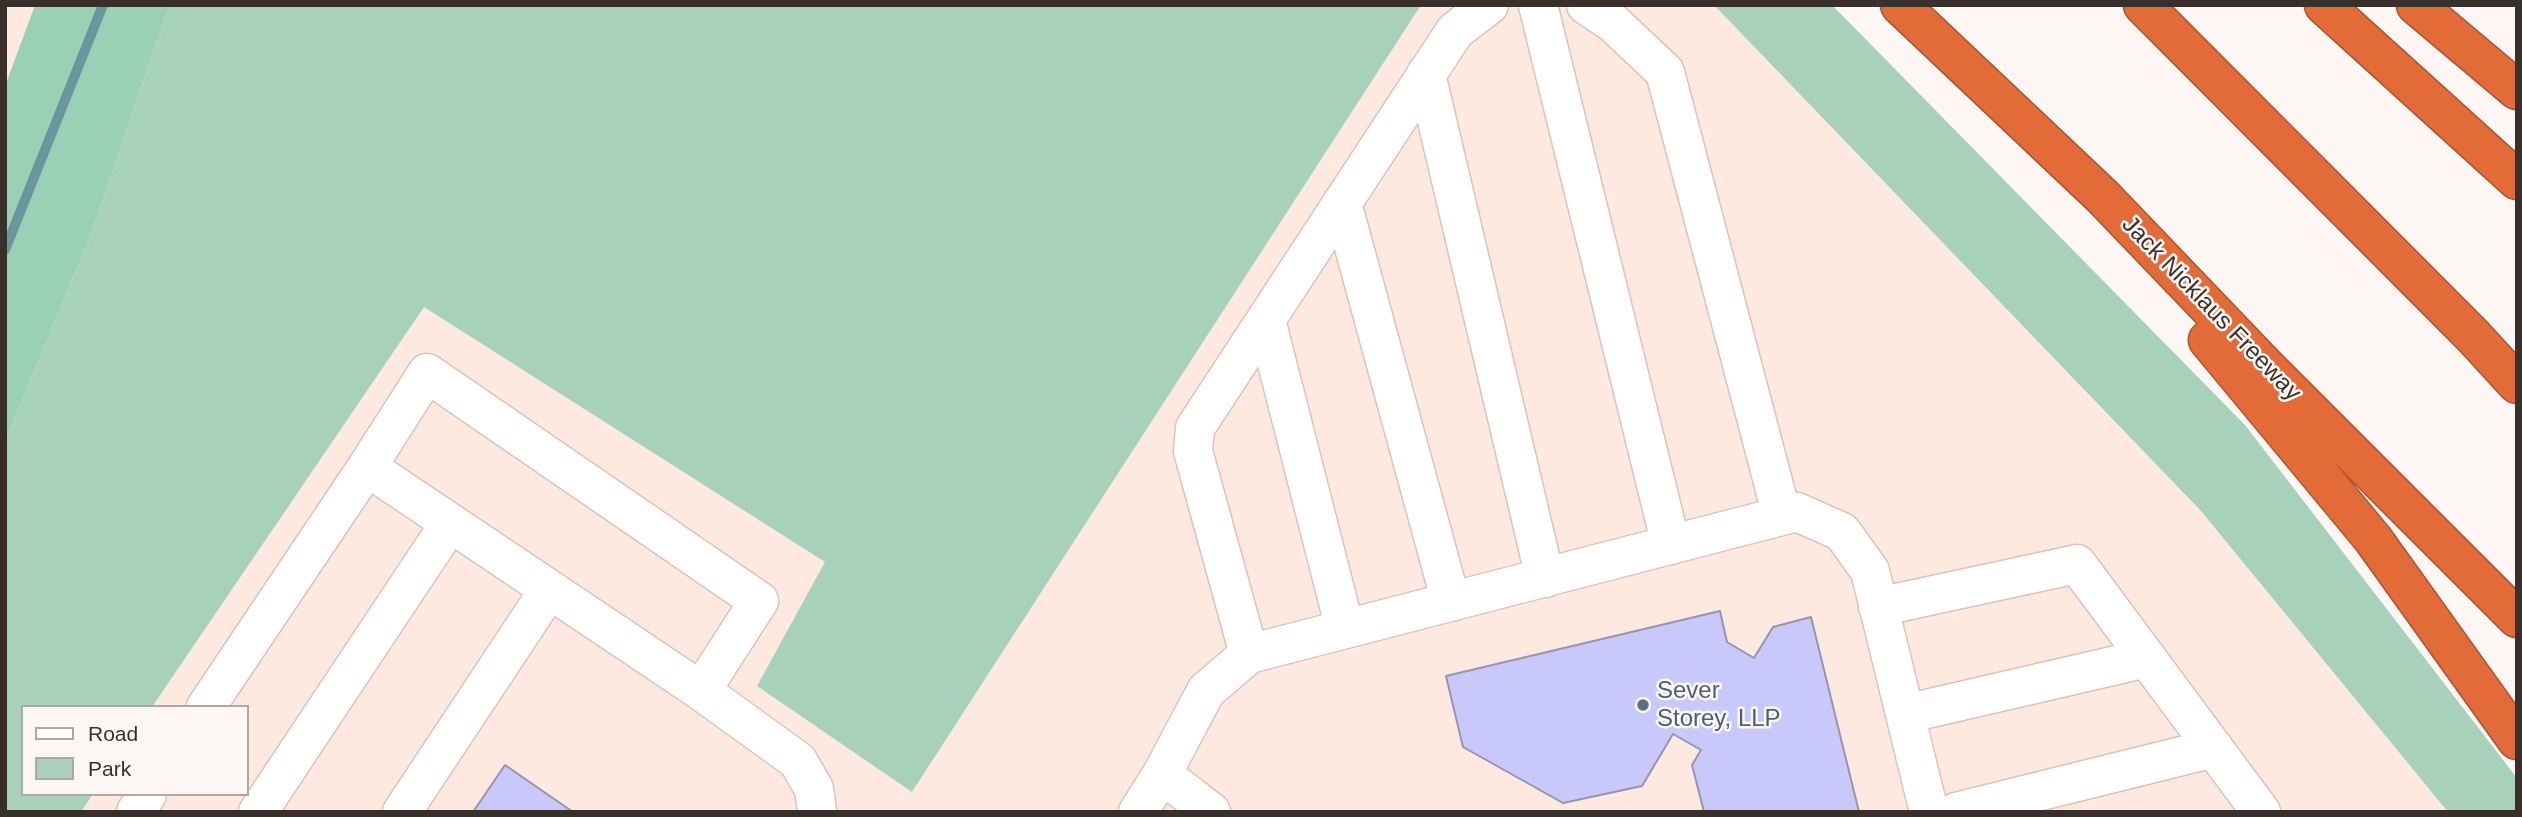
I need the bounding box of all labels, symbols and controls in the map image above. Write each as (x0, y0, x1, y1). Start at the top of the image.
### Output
street label: Jack Nicklaus Freeway (2115, 211, 2307, 407)
place label: Sever Storey, LLP (1657, 677, 1781, 733)
marker: Sever Storey, LLP (1635, 697, 1651, 713)
legend (21, 705, 248, 796)
text: Road (88, 722, 138, 745)
text: Park (88, 757, 131, 780)

